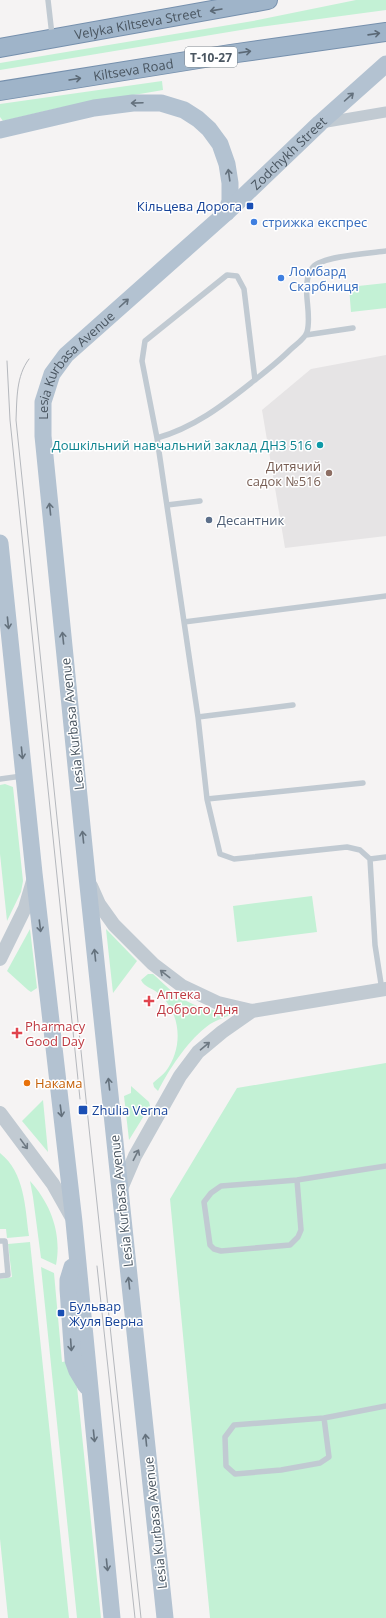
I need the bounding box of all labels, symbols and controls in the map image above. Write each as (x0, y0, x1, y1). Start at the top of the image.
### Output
street label: Velyka Kiltseva Street (73, 3, 203, 44)
one-way arrow (210, 6, 223, 14)
one-way arrow (367, 30, 380, 38)
road number: Т-10-27 (185, 47, 237, 67)
one-way arrow (238, 48, 251, 56)
street label: Kiltseva Road (92, 54, 175, 85)
one-way arrow (68, 75, 81, 83)
one-way arrow (344, 92, 354, 102)
one-way arrow (131, 99, 144, 107)
street label: Zodchykh Street (247, 112, 331, 194)
one-way arrow (225, 168, 233, 181)
place label: Кільцева Дорога (137, 197, 242, 215)
marker: Кільцева Дорога (245, 201, 255, 211)
place label: стрижка експрес (262, 213, 367, 231)
marker: стрижка експрес (249, 217, 259, 227)
place label: Ломбард Скарбниця (289, 262, 359, 295)
marker: Ломбард Скарбниця (276, 273, 286, 283)
one-way arrow (119, 299, 129, 308)
street label: Lesia Kurbasa Avenue (34, 307, 118, 420)
place label: Дошкільний навчальний заклад ДНЗ 516 (52, 436, 312, 454)
marker: Дошкільний навчальний заклад ДНЗ 516 (315, 440, 325, 450)
place label: Дитячий садок №516 (247, 457, 321, 490)
marker: Дитячий садок №516 (324, 468, 334, 478)
one-way arrow (47, 503, 54, 516)
place label: Десантник (217, 511, 284, 529)
marker: Десантник (204, 515, 214, 525)
one-way arrow (5, 616, 12, 629)
one-way arrow (60, 632, 67, 645)
street label: Lesia Kurbasa Avenue (56, 657, 88, 791)
one-way arrow (18, 746, 25, 759)
one-way arrow (79, 831, 87, 844)
one-way arrow (36, 919, 44, 932)
one-way arrow (91, 949, 99, 962)
one-way arrow (160, 970, 171, 979)
place label: Аптека Доброго Дня (157, 985, 238, 1018)
marker: Аптека Доброго Дня (144, 996, 154, 1006)
place label: Pharmacy Good Day (25, 1017, 86, 1050)
marker: Pharmacy Good Day (12, 1028, 22, 1038)
one-way arrow (200, 1042, 211, 1051)
place label: Накама (35, 1074, 83, 1092)
marker: Накама (22, 1078, 32, 1088)
one-way arrow (105, 1078, 112, 1091)
place label: Zhulia Verna (92, 1101, 168, 1119)
one-way arrow (57, 1104, 65, 1117)
marker: Zhulia Verna (77, 1104, 89, 1116)
street label: Lesia Kurbasa Avenue (105, 1134, 137, 1268)
one-way arrow (19, 1138, 28, 1149)
one-way arrow (133, 1150, 140, 1162)
one-way arrow (126, 1277, 133, 1290)
place label: Бульвар Жуля Верна (69, 1297, 144, 1330)
marker: Бульвар Жуля Верна (56, 1308, 66, 1318)
one-way arrow (68, 1338, 75, 1351)
one-way arrow (90, 1429, 98, 1442)
one-way arrow (142, 1434, 150, 1447)
street label: Lesia Kurbasa Avenue (139, 1456, 171, 1590)
one-way arrow (103, 1559, 111, 1572)

